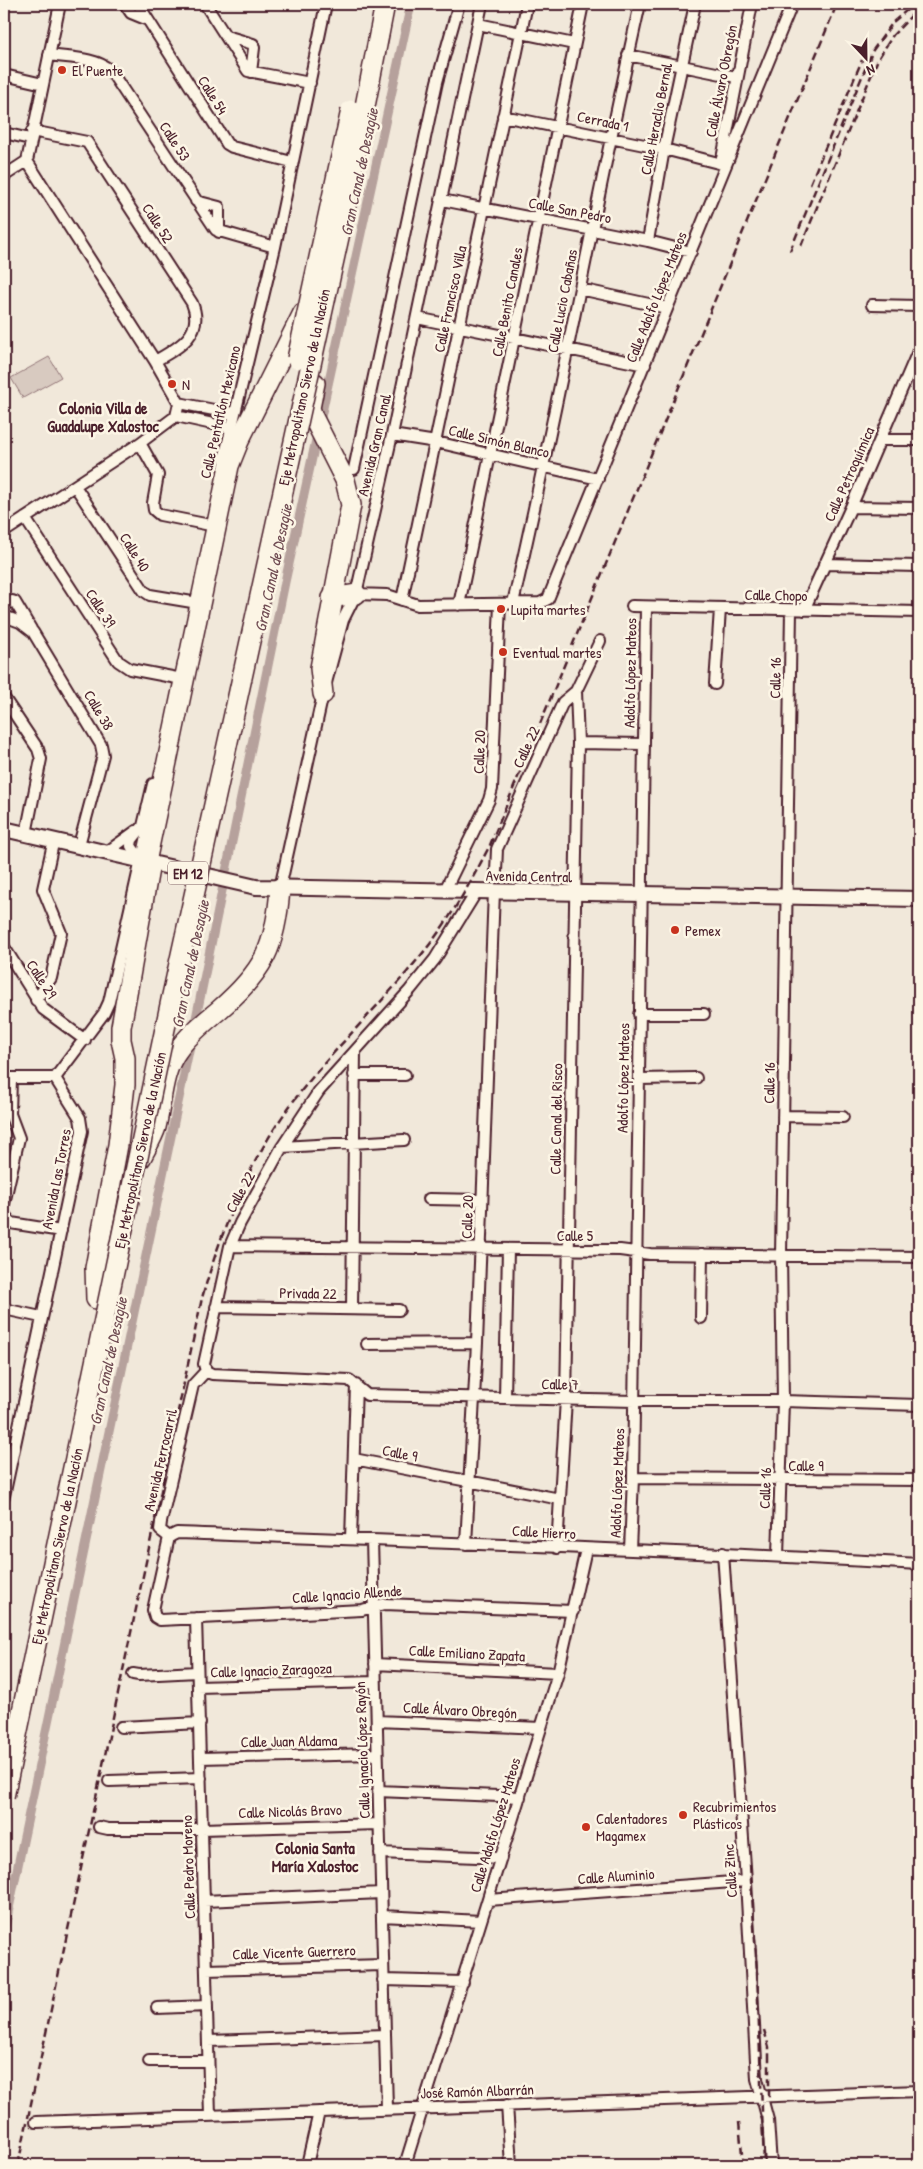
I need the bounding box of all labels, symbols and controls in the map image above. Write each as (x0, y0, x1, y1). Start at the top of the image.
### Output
street label: Calle Álvaro Obregón (700, 23, 742, 139)
north arrow (840, 32, 890, 82)
place label: El Puente (72, 60, 123, 81)
text: N (864, 60, 878, 81)
street label: Calle Heraclio Bernal (635, 61, 677, 177)
marker: El Puente (56, 64, 68, 76)
street label: Calle 54 (193, 72, 233, 119)
water label: Gran Canal de Desagüe (335, 105, 383, 238)
street label: Cerrada 1 (575, 105, 631, 137)
street label: Calle 53 (154, 117, 196, 165)
street label: Calle San Pedro (527, 192, 613, 228)
street label: Calle 52 (137, 199, 179, 247)
street label: Calle Adolfo López Mateos (620, 228, 692, 366)
street label: Calle Francisco Villa (428, 244, 472, 354)
street label: Calle Benito Canales (486, 245, 528, 358)
street label: Calle Lucio Cabañas (542, 247, 582, 354)
street label: Eje Metropolitano Siervo de la Nación (273, 287, 335, 487)
street label: Calle Pentatlón Mexicano (194, 343, 246, 481)
place label: N (182, 374, 190, 395)
marker: N (166, 378, 178, 390)
street label: Avenida Gran Canal (352, 392, 396, 498)
district label: Colonia Villa de Guadalupe Xalostoc (47, 397, 159, 438)
street label: Calle Simón Blanco (447, 419, 551, 463)
street label: Calle Petroquímica (819, 423, 879, 525)
water label: Gran Canal de Desagüe (249, 501, 297, 634)
street label: Calle 40 (115, 528, 155, 576)
street label: Calle Chopo (744, 584, 808, 606)
street label: Calle 39 (81, 585, 122, 632)
place label: Lupita martes (511, 599, 586, 620)
marker: Lupita martes (495, 603, 507, 615)
street label: Adolfo López Mateos (619, 618, 641, 728)
place label: Eventual martes (513, 642, 602, 663)
marker: Eventual martes (497, 646, 509, 658)
street label: Calle 16 (764, 657, 786, 699)
street label: Calle 38 (79, 686, 119, 734)
street label: Calle 22 (507, 723, 545, 771)
street label: Calle 20 (468, 730, 490, 774)
road number: EM 12 (168, 861, 208, 884)
street label: Avenida Central (486, 865, 572, 887)
water label: Gran Canal de Desagüe (166, 897, 214, 1030)
place label: Pemex (685, 920, 721, 941)
marker: Pemex (669, 924, 681, 936)
street label: Calle 29 (22, 955, 63, 1003)
street label: Adolfo López Mateos (612, 1023, 634, 1133)
street label: Eje Metropolitano Siervo de la Nación (109, 1050, 171, 1250)
street label: Calle 16 (758, 1062, 780, 1104)
street label: Calle Canal del Risco (545, 1063, 567, 1175)
street label: Avenida Las Torres (36, 1127, 76, 1231)
street label: Calle 22 (220, 1168, 260, 1216)
street label: Calle 20 (456, 1195, 478, 1239)
street label: Calle 5 (557, 1225, 594, 1246)
street label: Privada 22 (279, 1282, 337, 1304)
water label: Gran Canal de Desagüe (84, 1294, 132, 1427)
street label: Calle 7 (541, 1373, 579, 1395)
street label: Avenida Ferrocarril (138, 1407, 182, 1513)
street label: Adolfo López Mateos (605, 1428, 629, 1538)
street label: Calle 9 (381, 1439, 420, 1467)
street label: Eje Metropolitano Siervo de la Nación (26, 1446, 88, 1646)
street label: Calle 9 (788, 1455, 824, 1476)
street label: Calle 16 (754, 1467, 776, 1509)
street label: Calle Hierro (512, 1520, 576, 1544)
street label: Calle Ignacio Allende (291, 1580, 403, 1608)
street label: Calle Emiliano Zapata (408, 1639, 526, 1667)
street label: Calle Ignacio Zaragoza (210, 1657, 332, 1683)
street label: Calle Ignacio López Rayón (349, 1681, 375, 1819)
street label: Calle Álvaro Obregón (402, 1697, 518, 1723)
street label: Calle Juan Aldama (240, 1730, 338, 1752)
street label: Calle Adolfo López Mateos (465, 1755, 526, 1895)
place label: Recubrimientos Plásticos (693, 1796, 776, 1834)
street label: Calle Nicolás Bravo (238, 1799, 342, 1823)
place label: Calentadores Magamex (596, 1808, 668, 1846)
marker: Recubrimientos Plásticos (677, 1809, 689, 1821)
street label: Calle Pedro Moreno (176, 1815, 200, 1919)
marker: Calentadores Magamex (580, 1821, 592, 1833)
district label: Colonia Santa María Xalostoc (272, 1837, 359, 1877)
street label: Calle Zinc (718, 1843, 742, 1898)
street label: Calle Aluminio (577, 1863, 655, 1889)
street label: Calle Vicente Guerrero (232, 1939, 356, 1965)
street label: José Ramón Albarrán (420, 2079, 534, 2103)

